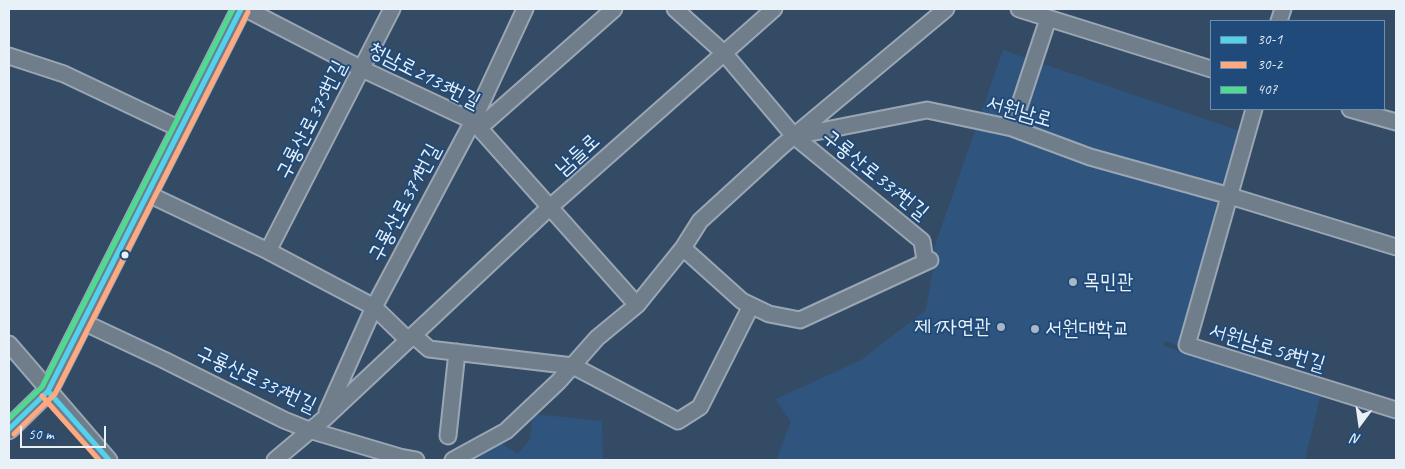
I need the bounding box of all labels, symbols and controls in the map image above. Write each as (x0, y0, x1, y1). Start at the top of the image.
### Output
legend (1210, 20, 1385, 110)
text: 30-1 (1257, 30, 1282, 49)
street label: 청남로2133번길 (364, 37, 484, 115)
text: 30-2 (1257, 55, 1282, 74)
street label: 구룡산로375번길 (271, 56, 353, 184)
text: 407 (1257, 80, 1277, 99)
street label: 서원남로 (983, 91, 1055, 133)
street label: 구룡산로337번길 (817, 124, 933, 226)
street label: 남들로 (551, 129, 605, 181)
street label: 구룡산로371번길 (363, 140, 447, 266)
unlabelled marker (120, 250, 130, 260)
place label: 목민관 (1083, 269, 1134, 295)
marker: 목민관 (1067, 276, 1079, 288)
place label: 제1자연관 (914, 314, 991, 340)
place label: 서원대학교 (1045, 316, 1129, 342)
street label: 서원남로58번길 (1206, 318, 1328, 378)
marker: 제1자연관 (995, 321, 1007, 333)
marker: 서원대학교 (1029, 323, 1041, 335)
street label: 구룡산로337번길 (192, 341, 320, 419)
north arrow (1335, 399, 1385, 449)
scale bar (22, 416, 109, 448)
text: 50 m (28, 425, 54, 444)
text: N (1350, 430, 1363, 448)

